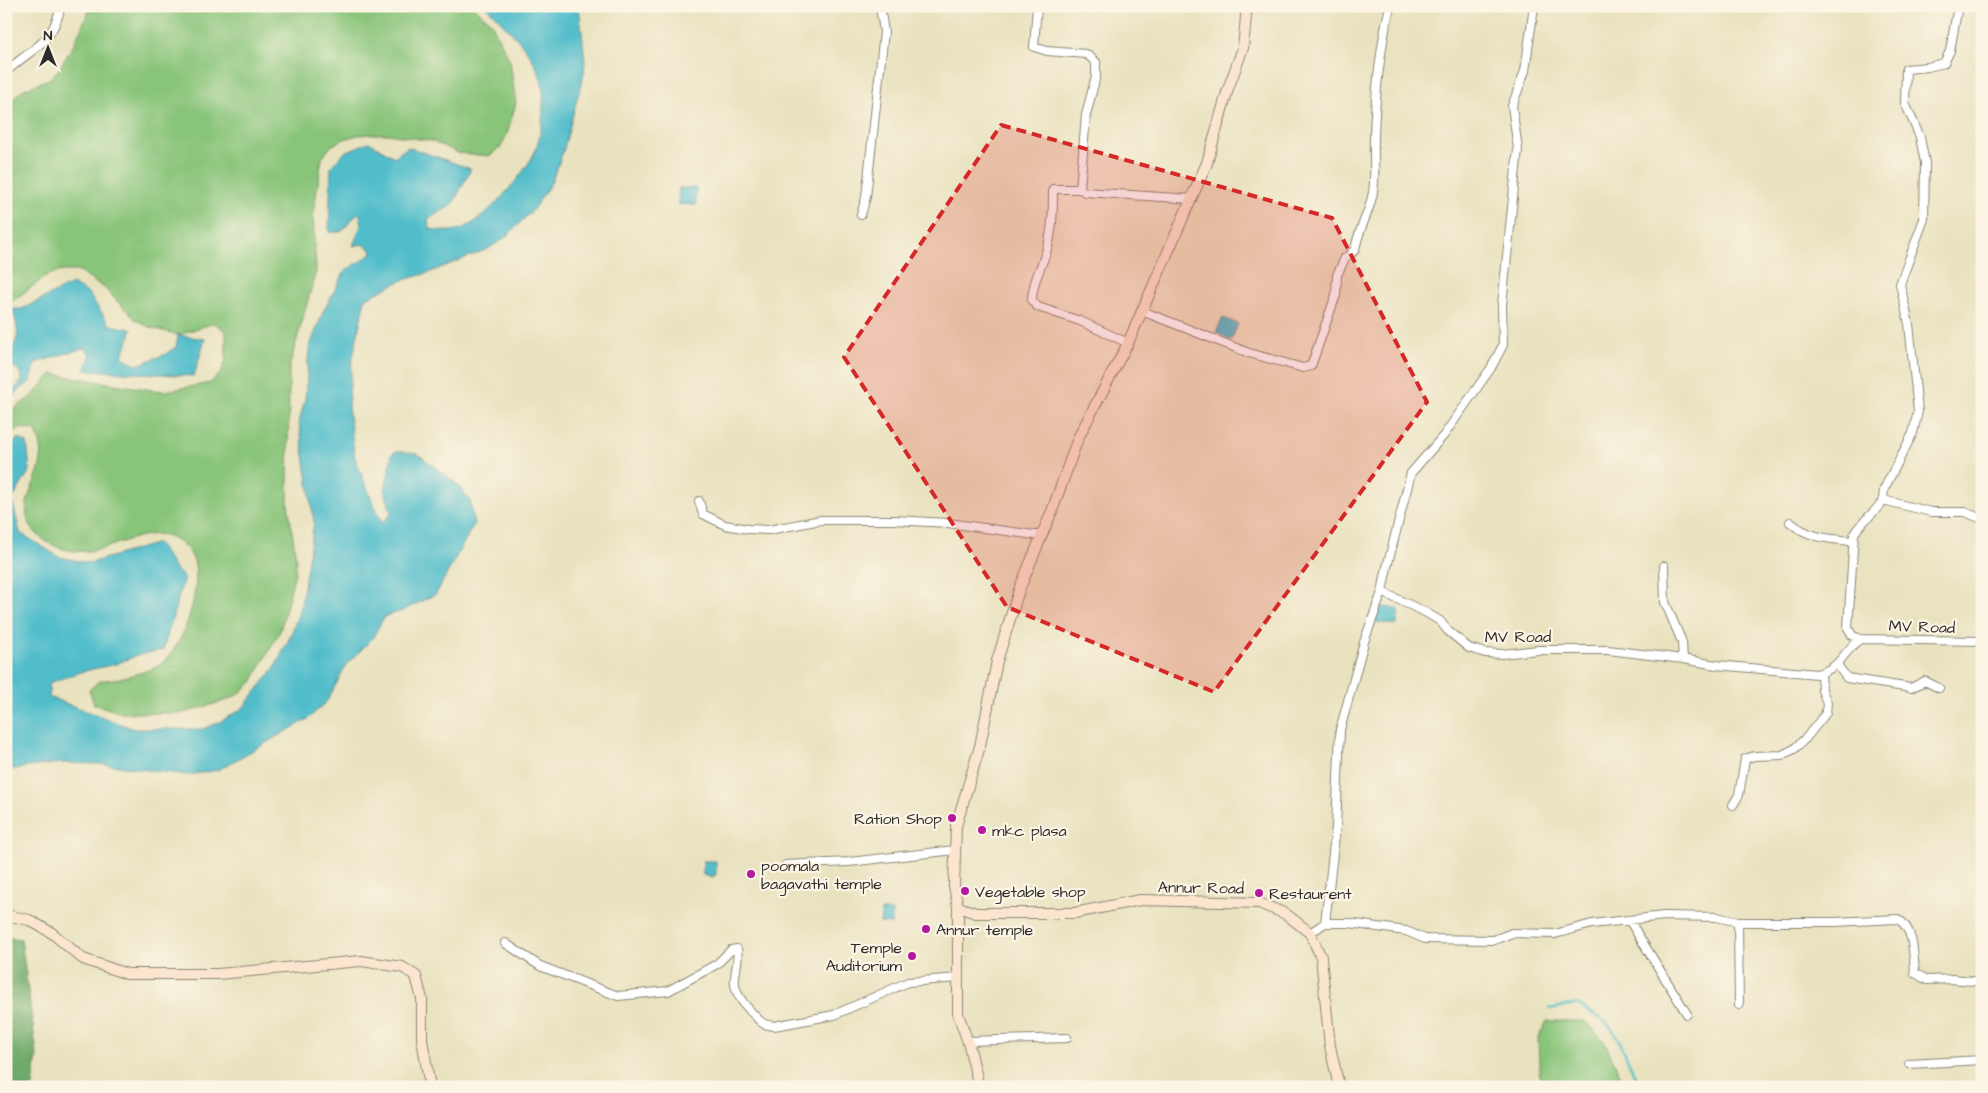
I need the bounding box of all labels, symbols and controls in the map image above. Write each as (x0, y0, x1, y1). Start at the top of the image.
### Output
north arrow (22, 22, 72, 72)
text: N (44, 26, 53, 46)
street label: MV Road (1888, 615, 1956, 639)
street label: MV Road (1485, 626, 1551, 648)
place label: Ration Shop (854, 808, 942, 830)
marker: Ration Shop (946, 812, 958, 824)
place label: mkc plasa (992, 820, 1067, 842)
marker: mkc plasa (976, 824, 988, 836)
place label: poomala bagavathi temple (761, 855, 882, 896)
marker: poomala bagavathi temple (745, 868, 757, 880)
street label: Annur Road (1158, 876, 1244, 900)
place label: Vegetable shop (975, 881, 1086, 904)
place label: Restaurent (1269, 883, 1352, 905)
marker: Vegetable shop (959, 885, 971, 897)
marker: Restaurent (1253, 887, 1265, 899)
place label: Annur temple (936, 919, 1034, 941)
marker: Annur temple (920, 923, 932, 935)
place label: Temple Auditorium (826, 937, 903, 977)
marker: Temple Auditorium (906, 950, 918, 962)

